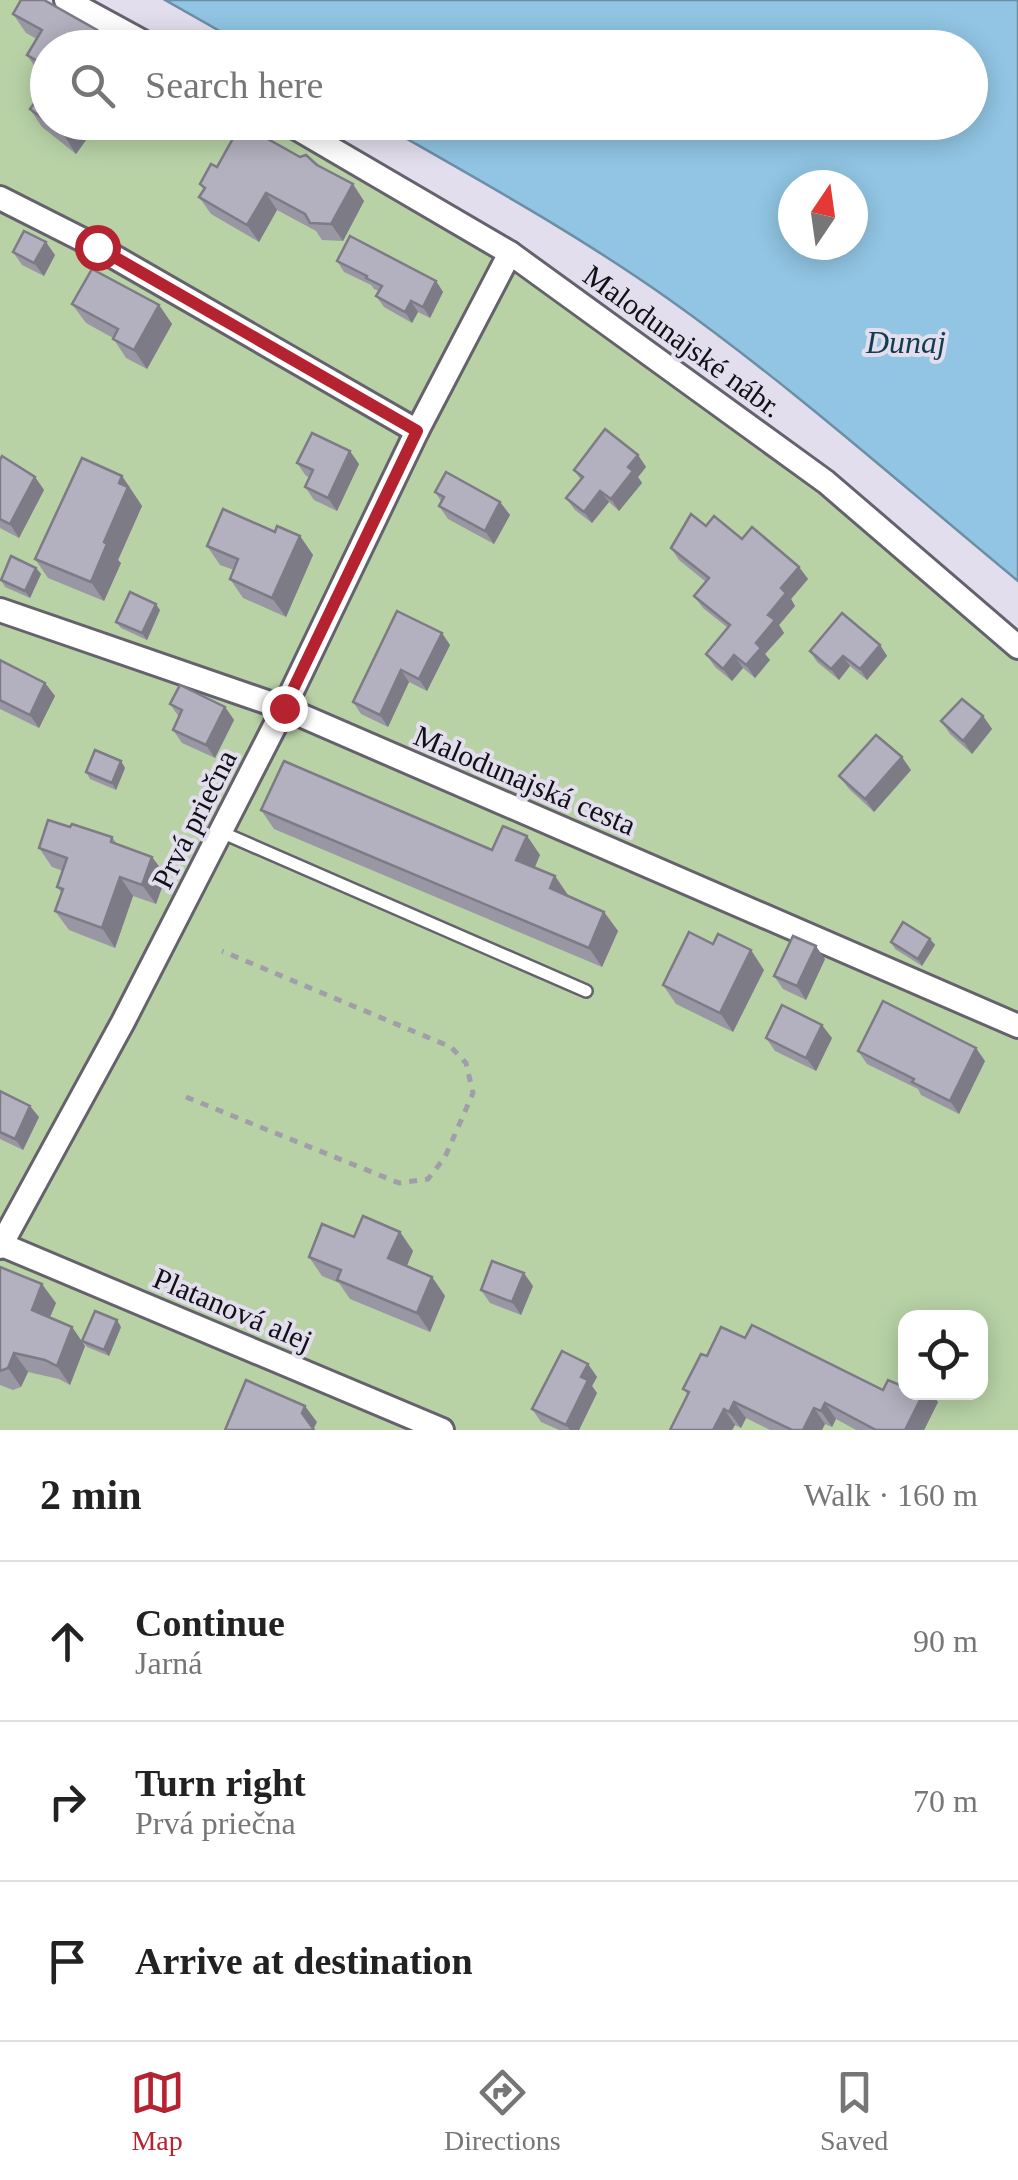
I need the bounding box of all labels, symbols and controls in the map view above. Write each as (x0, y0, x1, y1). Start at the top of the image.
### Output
search box (30, 30, 988, 140)
icon: search (65, 58, 120, 113)
text: Search here (145, 64, 323, 106)
north arrow (778, 170, 868, 260)
route start (75, 225, 121, 271)
street label: Malodunajské nábr. (578, 258, 788, 424)
water label: Dunaj (865, 324, 946, 360)
route end (262, 686, 308, 732)
street label: Malodunajská cesta (409, 718, 641, 842)
street label: Prvá priečna (145, 744, 243, 894)
street label: Platanová alej (149, 1261, 317, 1357)
map controls (898, 1310, 988, 1400)
button: locate (898, 1310, 988, 1400)
text: 2 min (40, 1472, 142, 1518)
text: Walk · 160 m (804, 1477, 978, 1513)
text: Continue (135, 1602, 285, 1644)
icon: ahead (40, 1614, 95, 1669)
text: 90 m (913, 1623, 978, 1659)
text: Jarná (135, 1645, 203, 1681)
text: Turn right (135, 1762, 306, 1804)
icon: right (40, 1774, 95, 1829)
text: 70 m (913, 1783, 978, 1819)
text: Prvá priečna (135, 1805, 296, 1841)
icon: arrive (40, 1934, 95, 1989)
text: Arrive at destination (135, 1940, 473, 1982)
tab: Map (130, 2065, 185, 2157)
tab: Directions (444, 2065, 561, 2157)
tab: Saved (820, 2065, 888, 2157)

